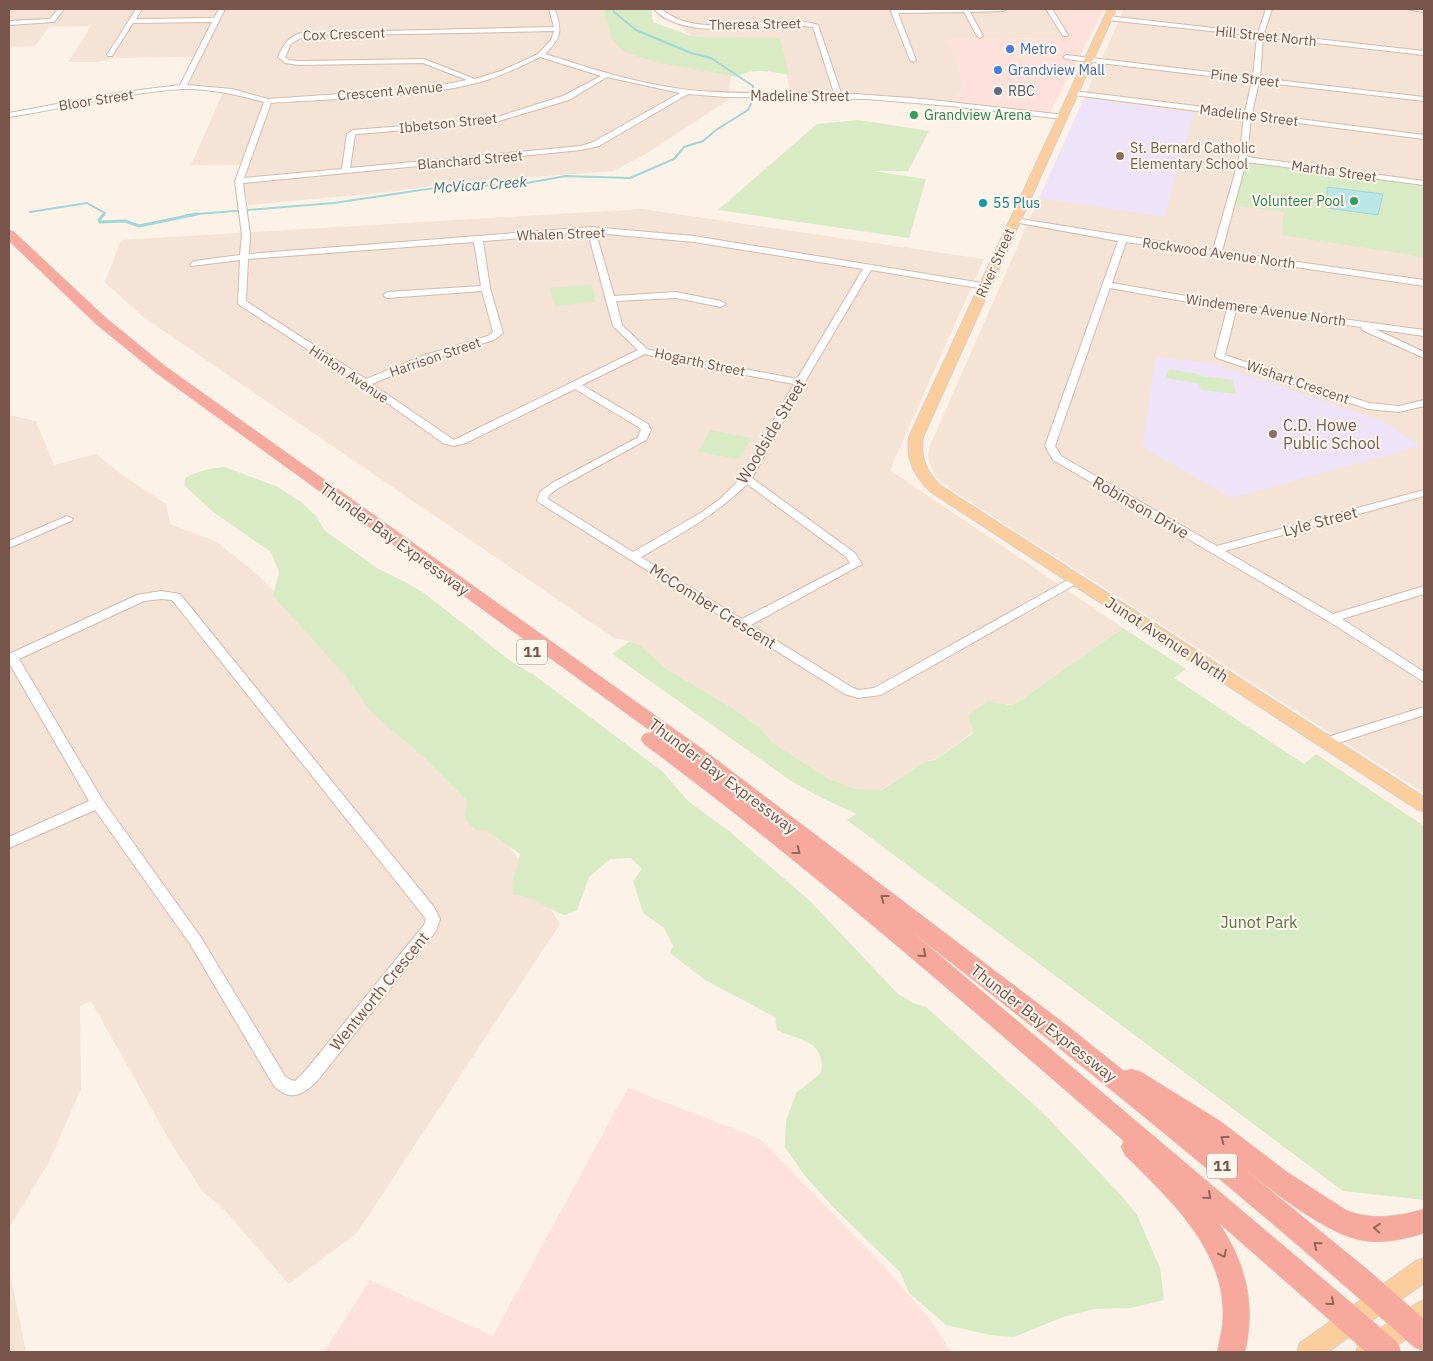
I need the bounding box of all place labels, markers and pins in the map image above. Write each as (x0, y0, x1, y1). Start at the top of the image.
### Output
place label: Metro (1020, 40, 1057, 58)
marker: Metro (1004, 43, 1016, 55)
place label: Grandview Mall (1008, 61, 1105, 79)
marker: Grandview Mall (992, 64, 1004, 76)
place label: RBC (1008, 82, 1035, 100)
marker: RBC (992, 85, 1004, 97)
place label: Grandview Arena (924, 106, 1032, 124)
marker: Grandview Arena (908, 109, 920, 121)
place label: St. Bernard Catholic Elementary School (1130, 139, 1255, 173)
marker: St. Bernard Catholic Elementary School (1114, 150, 1126, 162)
place label: Volunteer Pool (1252, 192, 1344, 210)
place label: 55 Plus (993, 194, 1040, 212)
marker: Volunteer Pool (1348, 195, 1360, 207)
marker: 55 Plus (977, 197, 989, 209)
place label: C.D. Howe Public School (1283, 415, 1380, 453)
marker: C.D. Howe Public School (1267, 428, 1279, 440)

